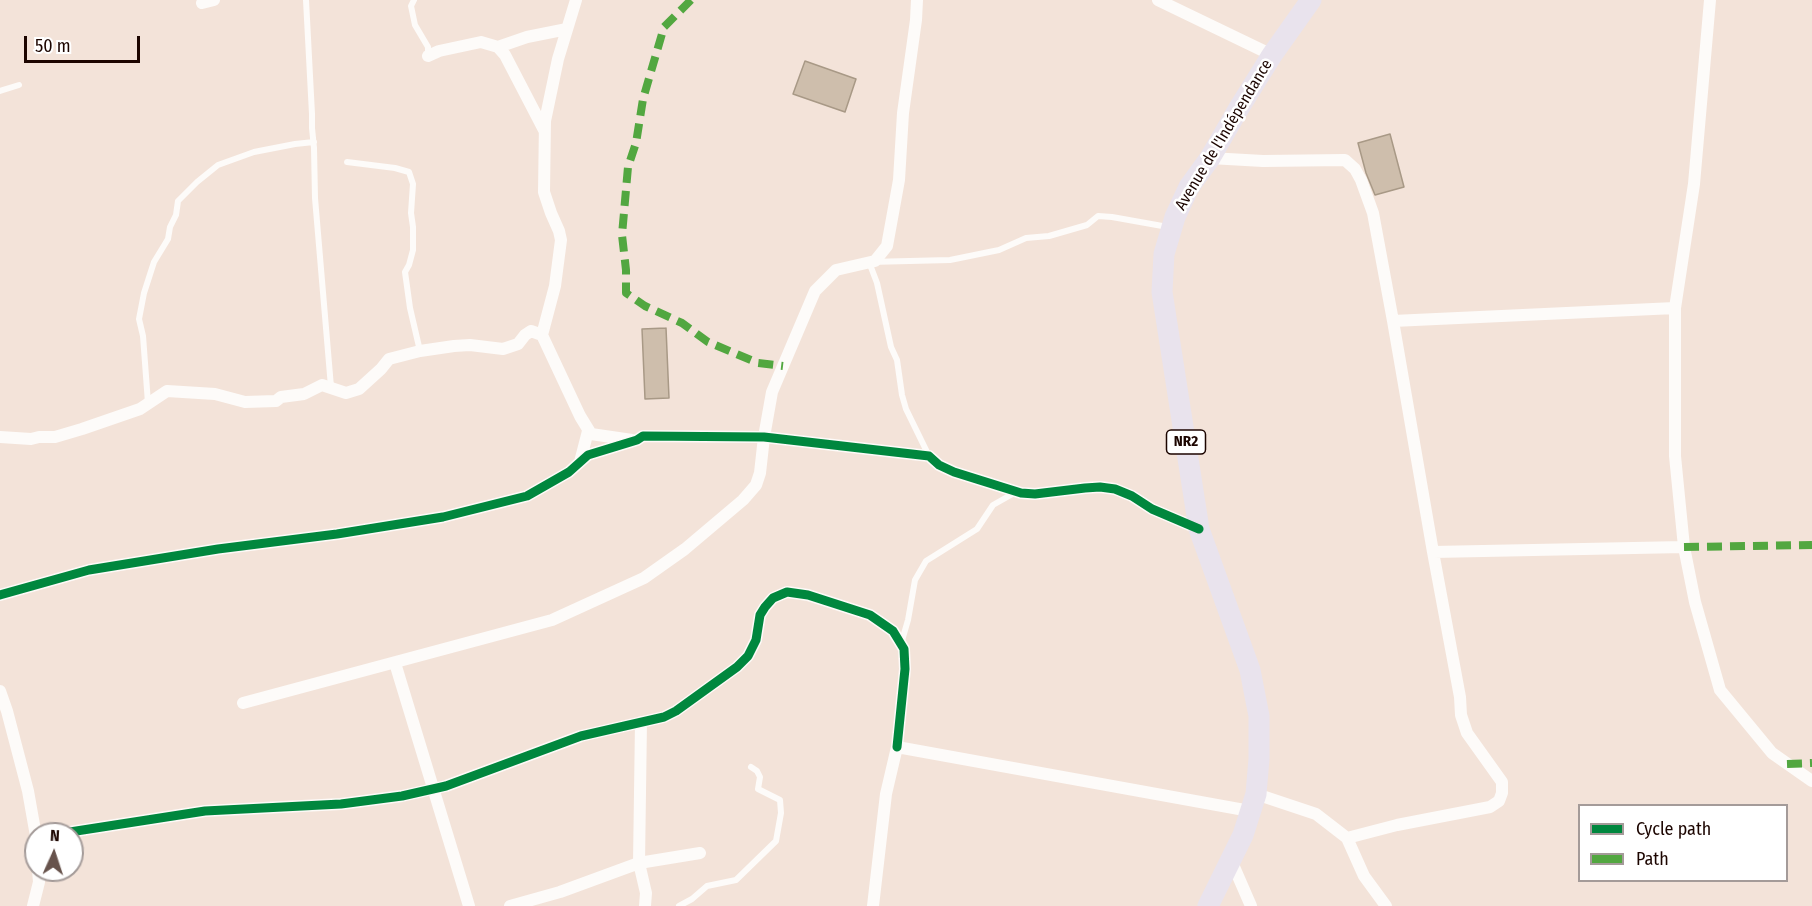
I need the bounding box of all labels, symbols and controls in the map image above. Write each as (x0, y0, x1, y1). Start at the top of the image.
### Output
scale bar (27, 24, 142, 62)
text: 50 m (35, 35, 71, 57)
street label: Avenue de l'Indépendance (1171, 56, 1277, 214)
road number: NR2 (1166, 430, 1206, 454)
legend (1578, 804, 1788, 882)
text: Cycle path (1636, 818, 1711, 840)
north arrow (24, 822, 84, 882)
text: N (50, 826, 60, 845)
text: Path (1636, 848, 1669, 870)

